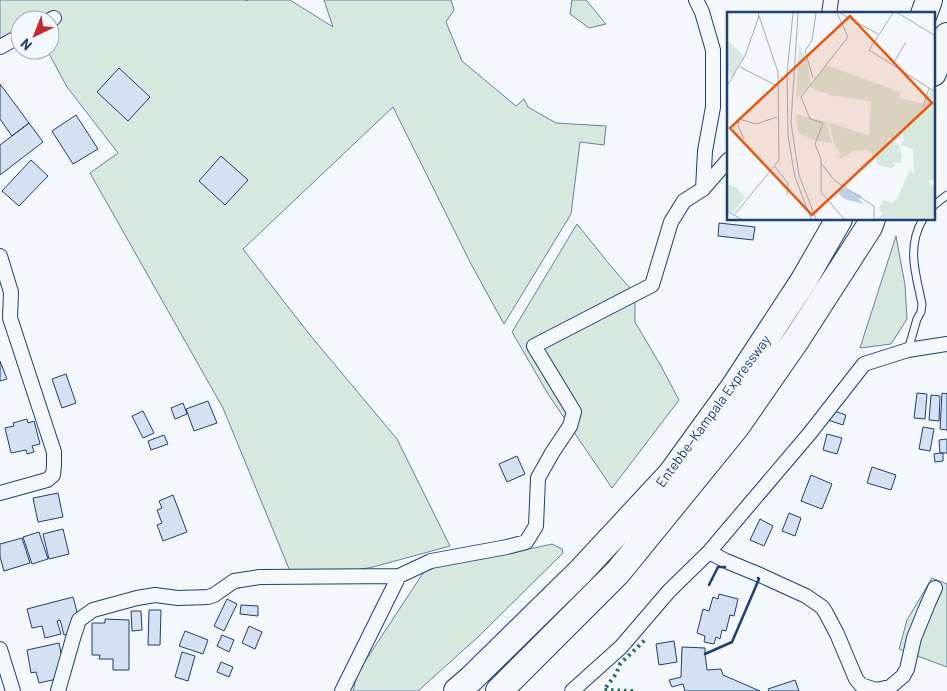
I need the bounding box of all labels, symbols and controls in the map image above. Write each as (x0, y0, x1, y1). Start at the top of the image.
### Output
north arrow (10, 10, 60, 60)
inset map (727, 12, 934, 220)
text: N (17, 35, 35, 54)
street label: Entebbe–Kampala Expressway (652, 331, 774, 490)

